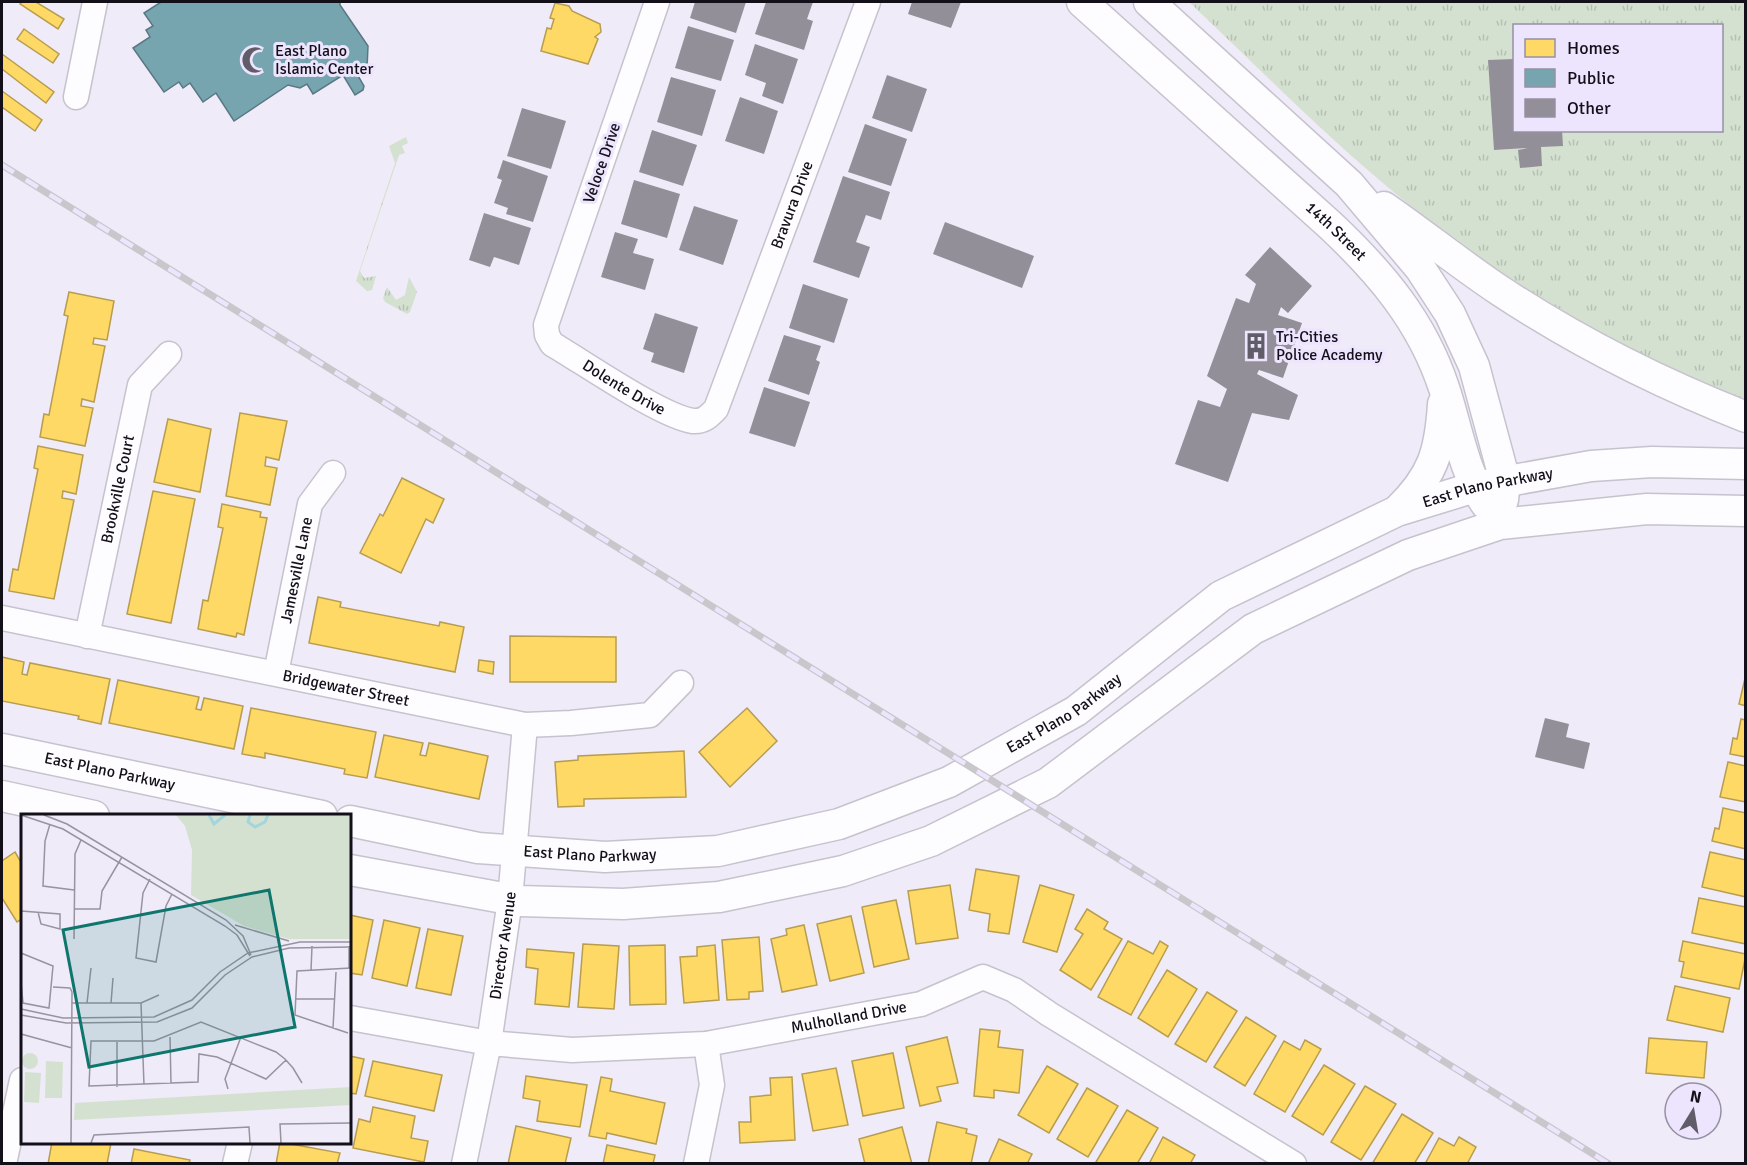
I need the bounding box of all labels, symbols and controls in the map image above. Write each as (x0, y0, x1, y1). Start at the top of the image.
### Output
legend (1513, 24, 1723, 132)
text: Homes (1567, 37, 1620, 59)
place label: East Plano Islamic Center (275, 41, 373, 79)
mosque icon: East Plano Islamic Center (240, 45, 270, 75)
text: Public (1567, 67, 1615, 89)
text: Other (1567, 97, 1611, 119)
street label: Veloce Drive (579, 120, 625, 206)
street label: Bravura Drive (767, 158, 818, 252)
street label: 14th Street (1301, 198, 1371, 265)
place label: Tri-Cities Police Academy (1276, 327, 1383, 365)
building icon: Tri-Cities Police Academy (1241, 331, 1271, 361)
street label: Dolente Drive (579, 355, 669, 420)
street label: Brookville Court (97, 433, 139, 545)
street label: East Plano Parkway (1420, 463, 1555, 513)
street label: Jamesville Lane (276, 515, 317, 625)
street label: Bridgewater Street (281, 666, 411, 711)
street label: East Plano Parkway (1003, 669, 1126, 758)
street label: East Plano Parkway (42, 748, 177, 795)
inset map (21, 814, 351, 1144)
street label: East Plano Parkway (523, 841, 658, 867)
street label: Director Avenue (485, 891, 521, 1001)
street label: Mulholland Drive (789, 997, 908, 1038)
north arrow (1663, 1081, 1723, 1141)
text: N (1688, 1086, 1703, 1108)

